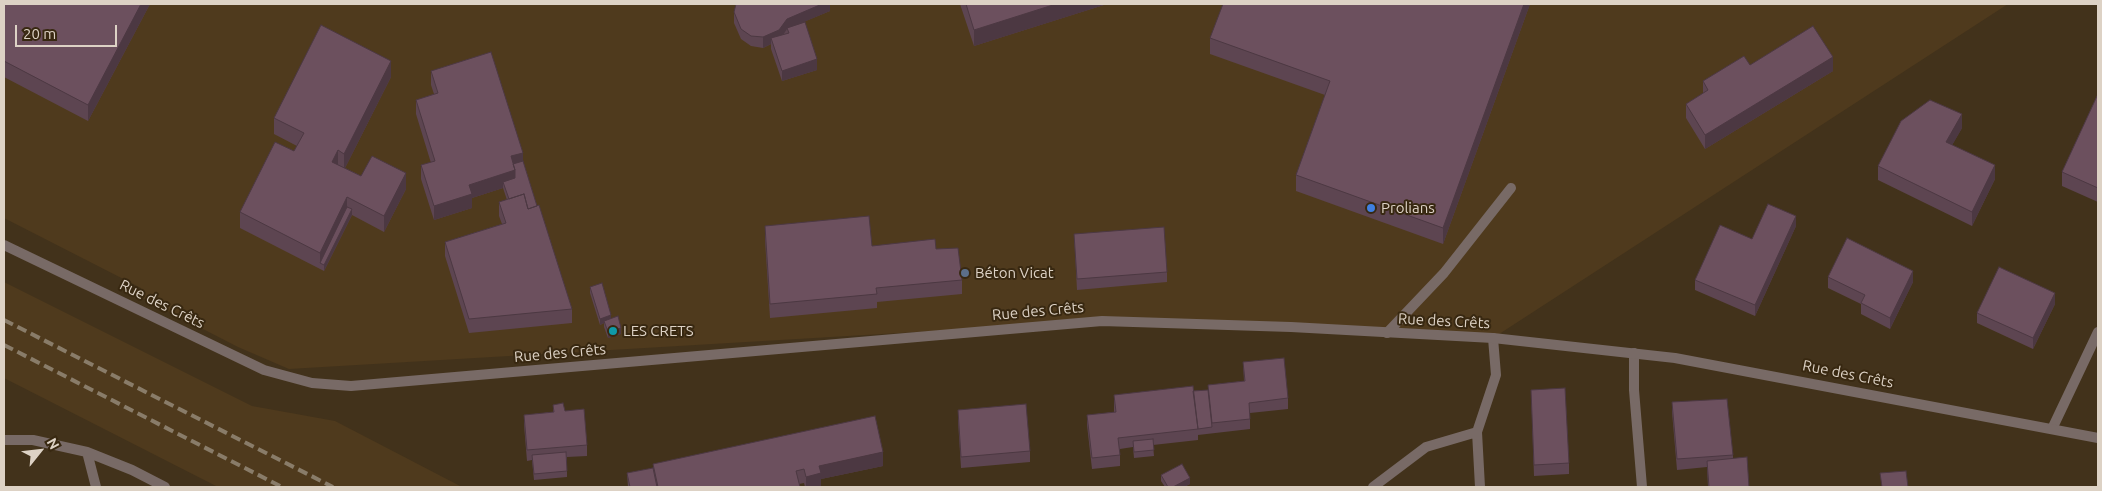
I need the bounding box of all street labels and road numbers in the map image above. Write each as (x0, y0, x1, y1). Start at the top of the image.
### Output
street label: Rue des Crêts (117, 276, 207, 332)
street label: Rue des Crêts (991, 298, 1085, 324)
street label: Rue des Crêts (1398, 310, 1490, 332)
street label: Rue des Crêts (513, 340, 607, 366)
street label: Rue des Crêts (1801, 356, 1895, 392)

